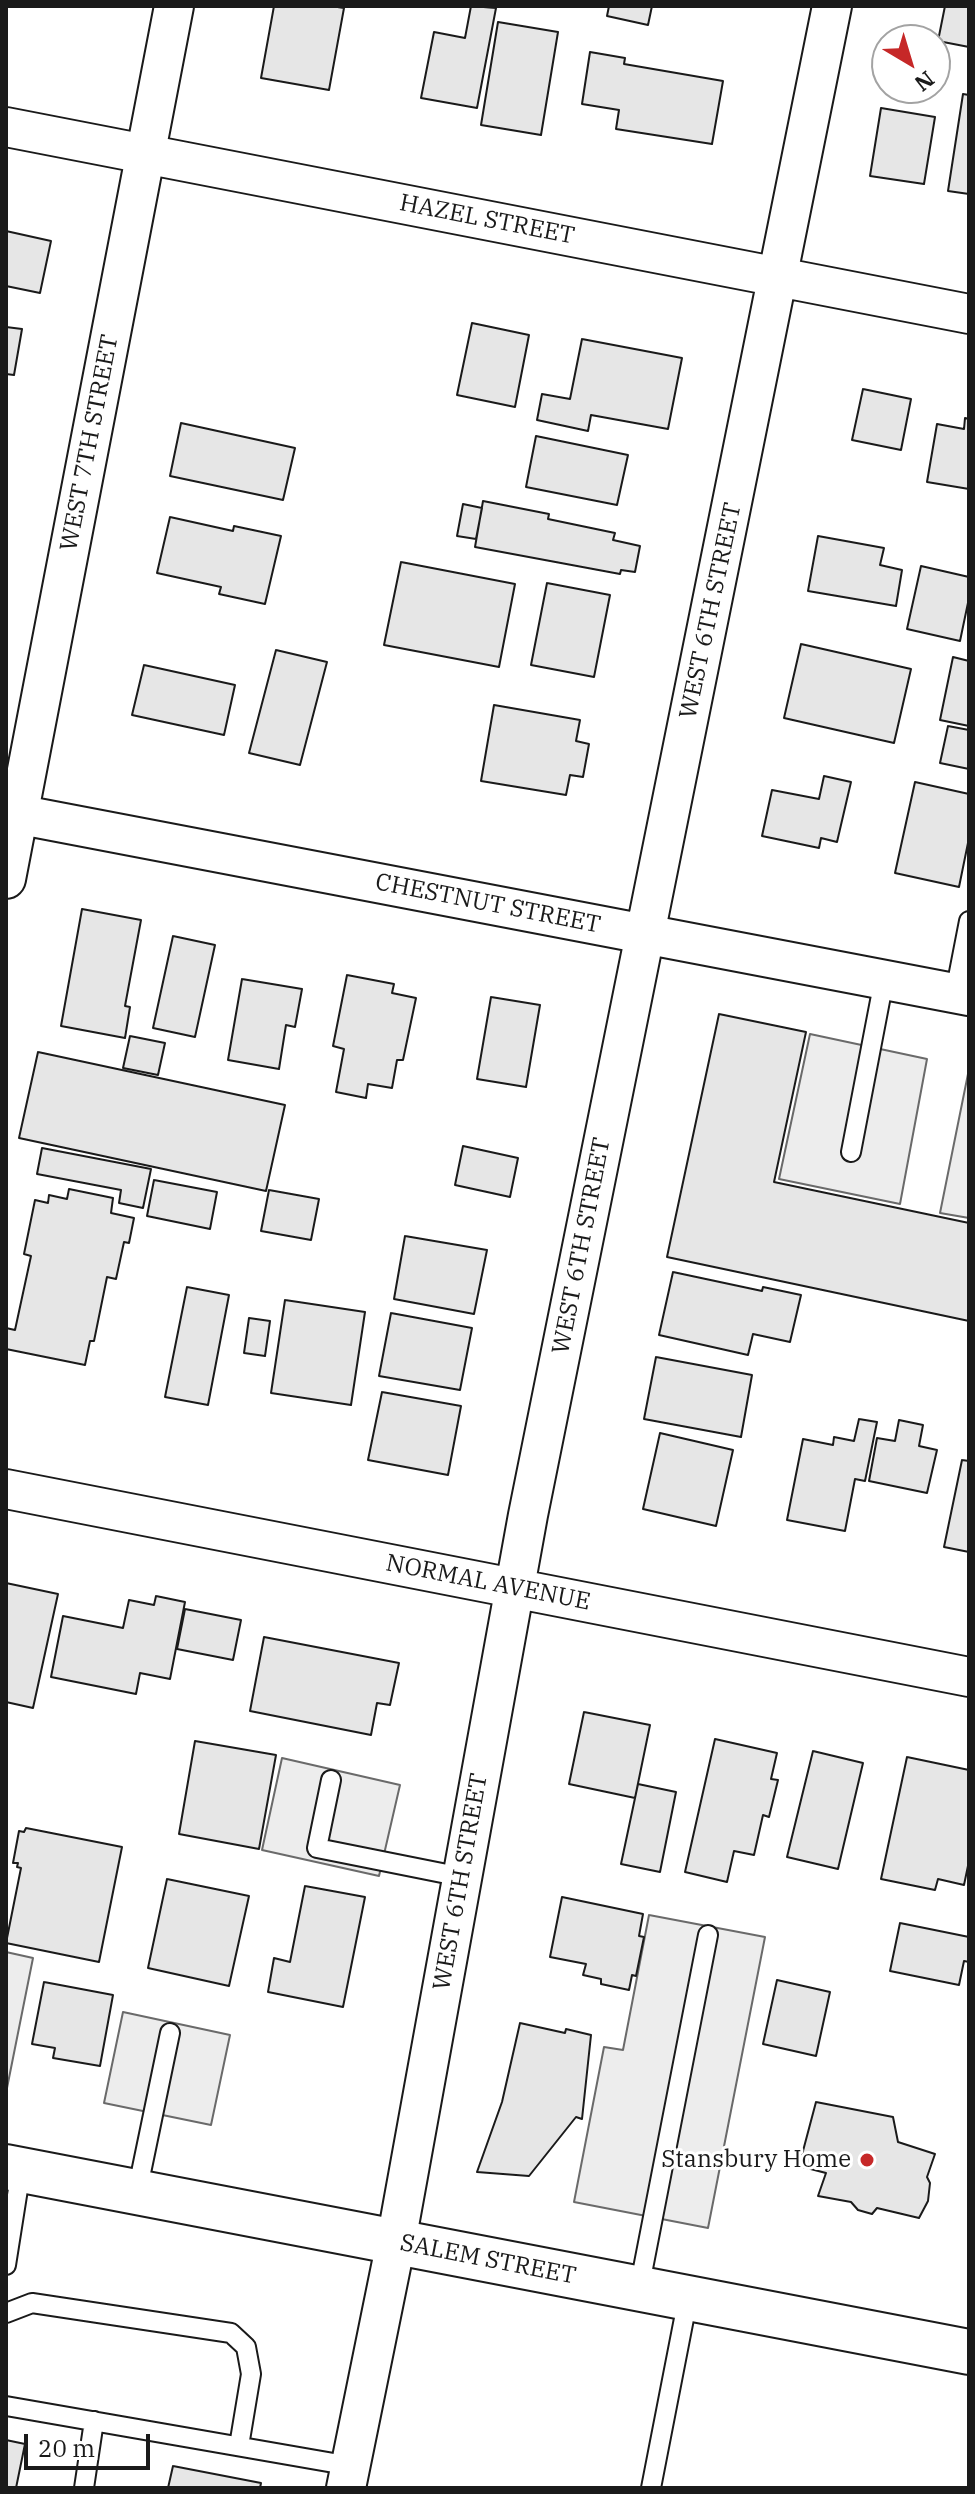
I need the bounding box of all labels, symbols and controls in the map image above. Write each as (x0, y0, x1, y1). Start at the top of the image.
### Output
north arrow (871, 24, 951, 104)
text: N (909, 65, 941, 99)
street label: HAZEL STREET (397, 189, 577, 251)
street label: WEST 7TH STREET (55, 332, 125, 554)
street label: WEST 6TH STREET (674, 500, 748, 722)
street label: CHESTNUT STREET (373, 868, 603, 940)
street label: WEST 6TH STREET (547, 1135, 617, 1357)
street label: NORMAL AVENUE (383, 1549, 593, 1617)
street label: WEST 6TH STREET (428, 1771, 494, 1993)
place label: Stansbury Home (661, 2146, 851, 2174)
marker: Stansbury Home (858, 2151, 876, 2169)
street label: SALEM STREET (398, 2229, 578, 2291)
scale bar (28, 2418, 154, 2468)
text: 20 m (38, 2432, 95, 2464)

